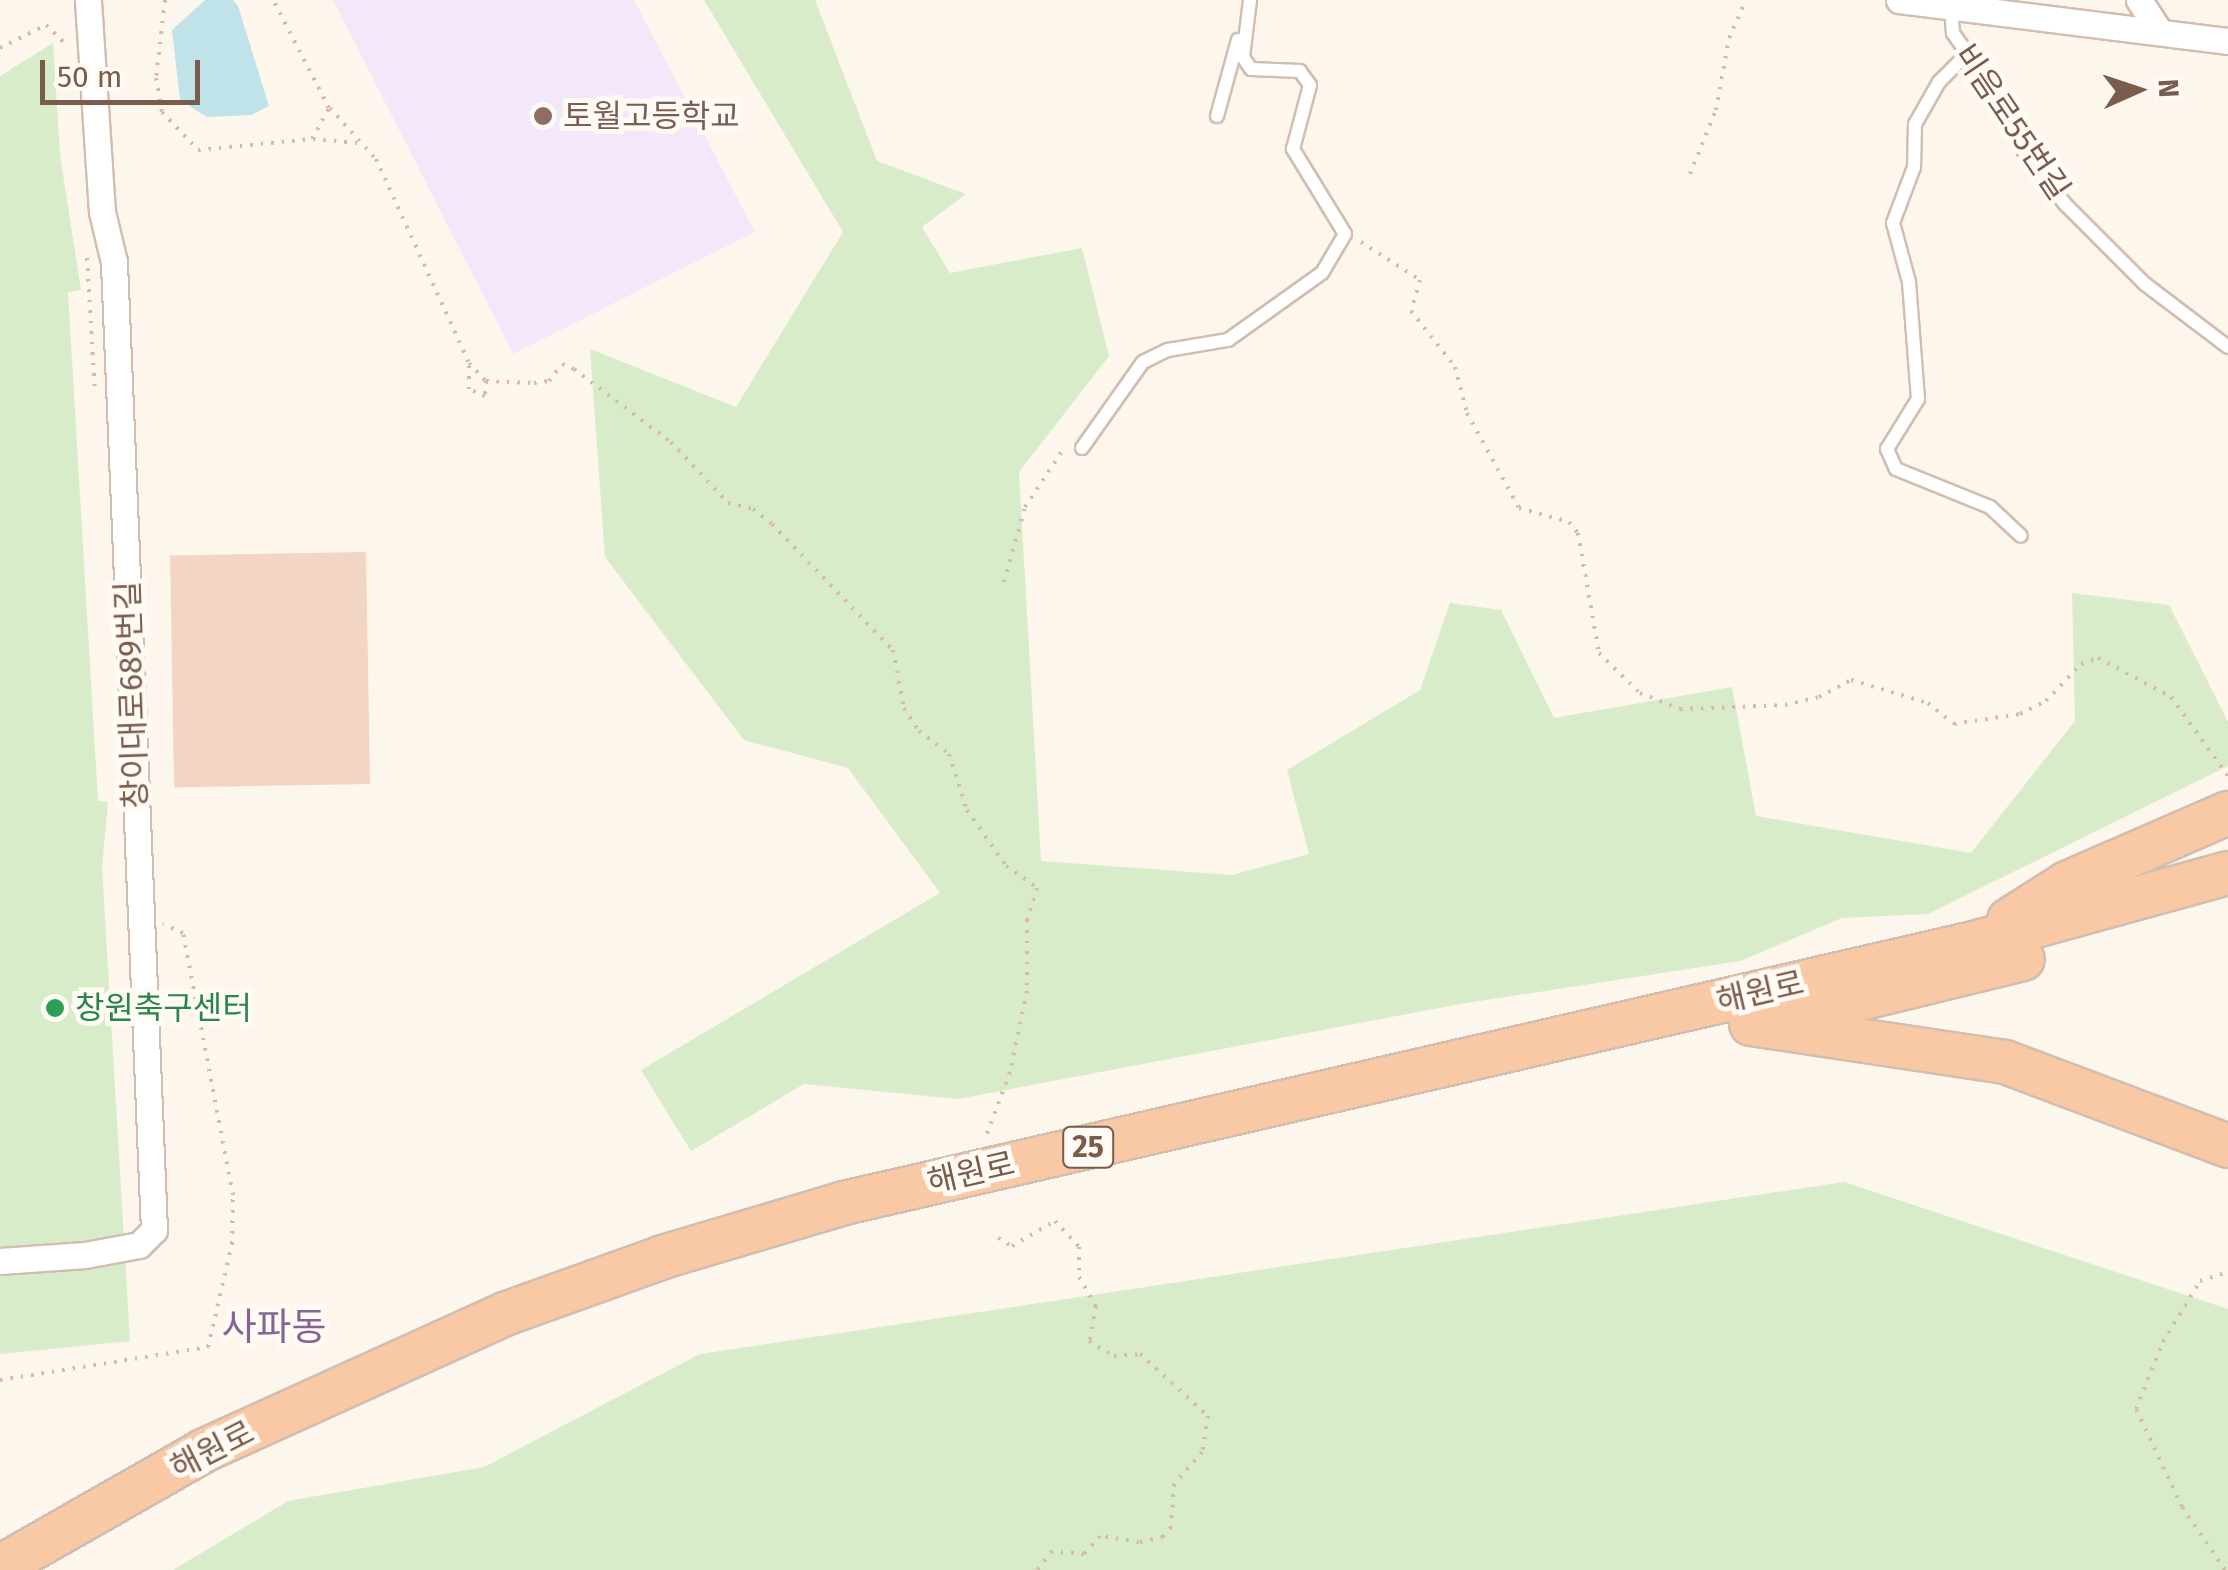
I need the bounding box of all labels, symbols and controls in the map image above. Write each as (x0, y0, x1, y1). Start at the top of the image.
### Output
street label: 비음로55번길 (1946, 37, 2078, 207)
scale bar (45, 40, 205, 102)
north arrow (2088, 40, 2188, 140)
text: 50 m (57, 59, 122, 95)
text: N (2151, 78, 2185, 99)
place label: 토월고등학교 (563, 97, 740, 135)
marker: 토월고등학교 (532, 105, 554, 127)
street label: 창이대로689번길 (109, 581, 155, 809)
street label: 해원로 (1713, 963, 1807, 1021)
place label: 창원축구센터 (75, 989, 252, 1027)
marker: 창원축구센터 (44, 997, 66, 1019)
road number: 25 (1060, 1122, 1116, 1172)
street label: 해원로 (924, 1144, 1018, 1202)
district label: 사파동 (222, 1305, 326, 1351)
street label: 해원로 (164, 1413, 260, 1487)

